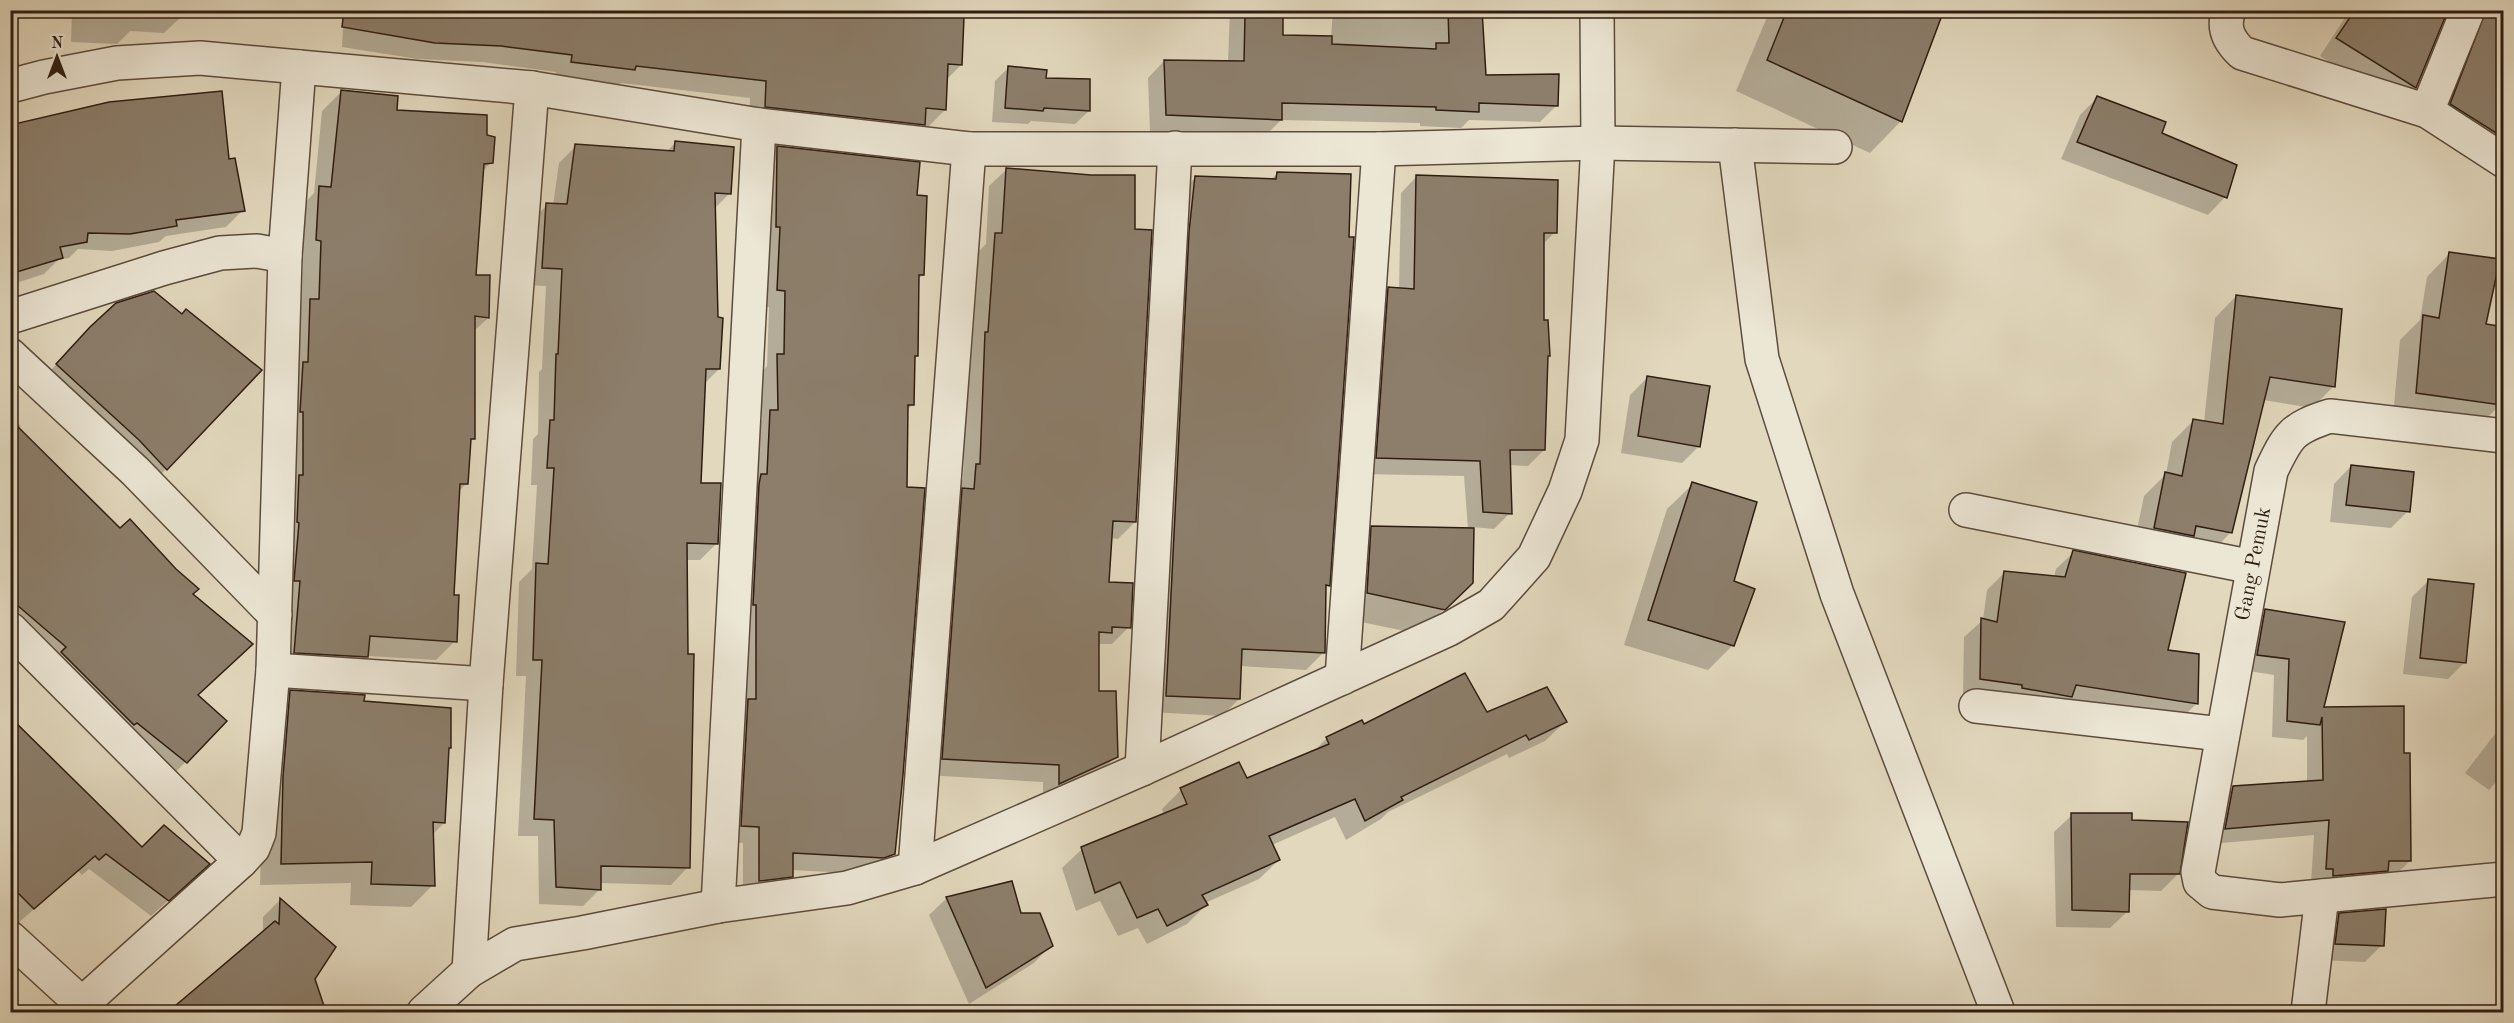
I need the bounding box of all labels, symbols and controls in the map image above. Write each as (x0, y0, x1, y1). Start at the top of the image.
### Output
north arrow (27, 27, 87, 87)
text: N (51, 36, 64, 52)
street label: Gang Pemuk (2233, 505, 2275, 623)

